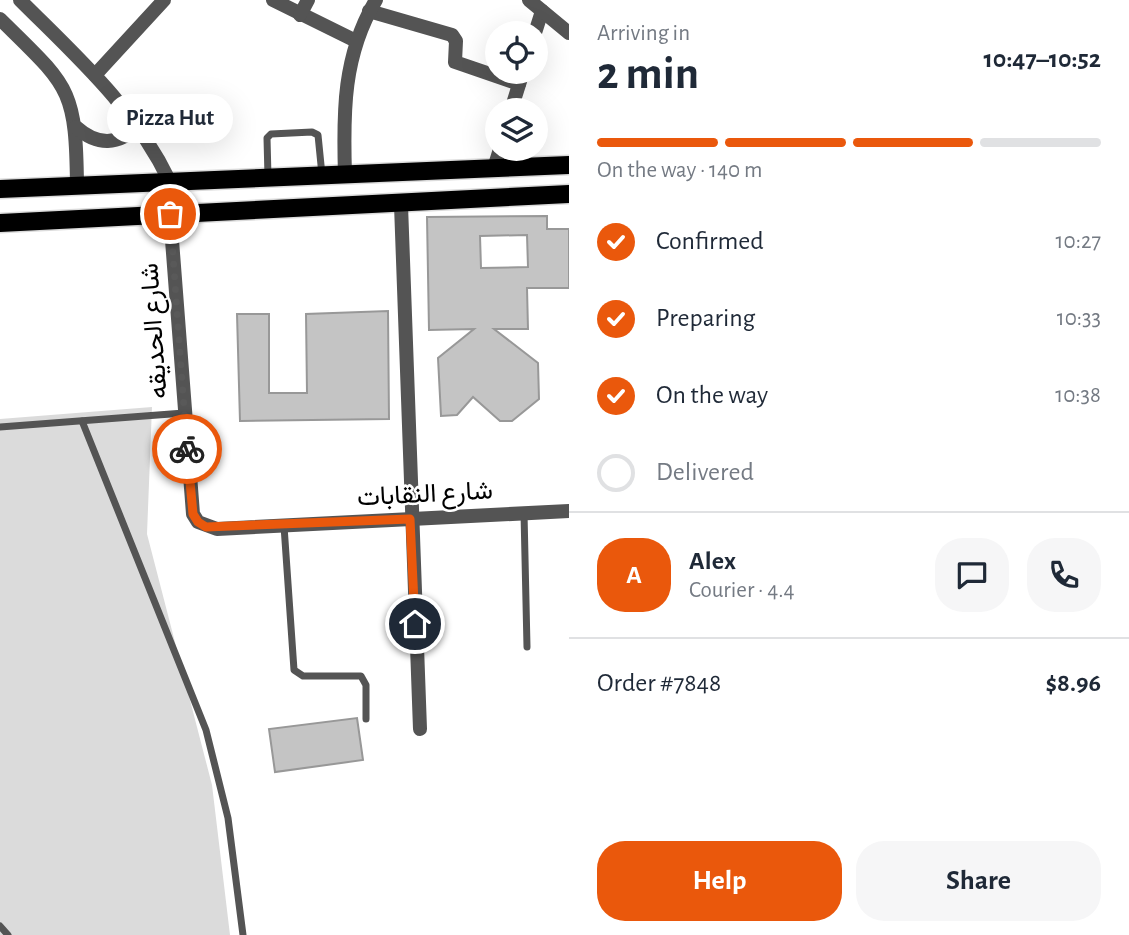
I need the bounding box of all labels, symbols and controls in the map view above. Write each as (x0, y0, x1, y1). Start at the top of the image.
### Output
map controls (485, 21, 548, 161)
button: locate (485, 21, 548, 84)
text: Arriving in (597, 22, 690, 45)
text: 10:47–10:52 (984, 46, 1101, 72)
text: 2 min (597, 51, 699, 97)
callout: Pizza Hut (107, 95, 233, 144)
button: layers (485, 98, 548, 161)
text: Pizza Hut (126, 107, 214, 130)
text: On the way · 140 m (597, 159, 762, 182)
pin (140, 184, 200, 244)
icon: bag (151, 195, 189, 233)
icon: check (597, 223, 635, 261)
text: Confirmed (656, 228, 764, 254)
text: 10:27 (1056, 230, 1101, 253)
street label: شارع الحديقه (136, 262, 176, 400)
icon: check (597, 300, 635, 338)
text: Preparing (656, 305, 755, 331)
text: 10:33 (1057, 307, 1101, 330)
icon: check (597, 377, 635, 415)
text: On the way (656, 382, 768, 408)
text: 10:38 (1055, 384, 1101, 407)
courier (152, 414, 222, 484)
icon: bike (168, 430, 206, 468)
text: Delivered (656, 459, 754, 485)
street label: شارع النقابات (356, 477, 494, 515)
button: chat (935, 538, 1009, 612)
button: phone (1027, 538, 1101, 612)
text: Alex (689, 548, 736, 574)
text: A (626, 562, 642, 588)
text: Courier · 4.4 (689, 579, 795, 602)
pin (385, 594, 445, 654)
icon: home (396, 605, 434, 643)
text: Order #7848 (597, 670, 721, 696)
text: $8.96 (1045, 670, 1101, 696)
button: Help (597, 841, 842, 921)
button: Share (856, 841, 1101, 921)

